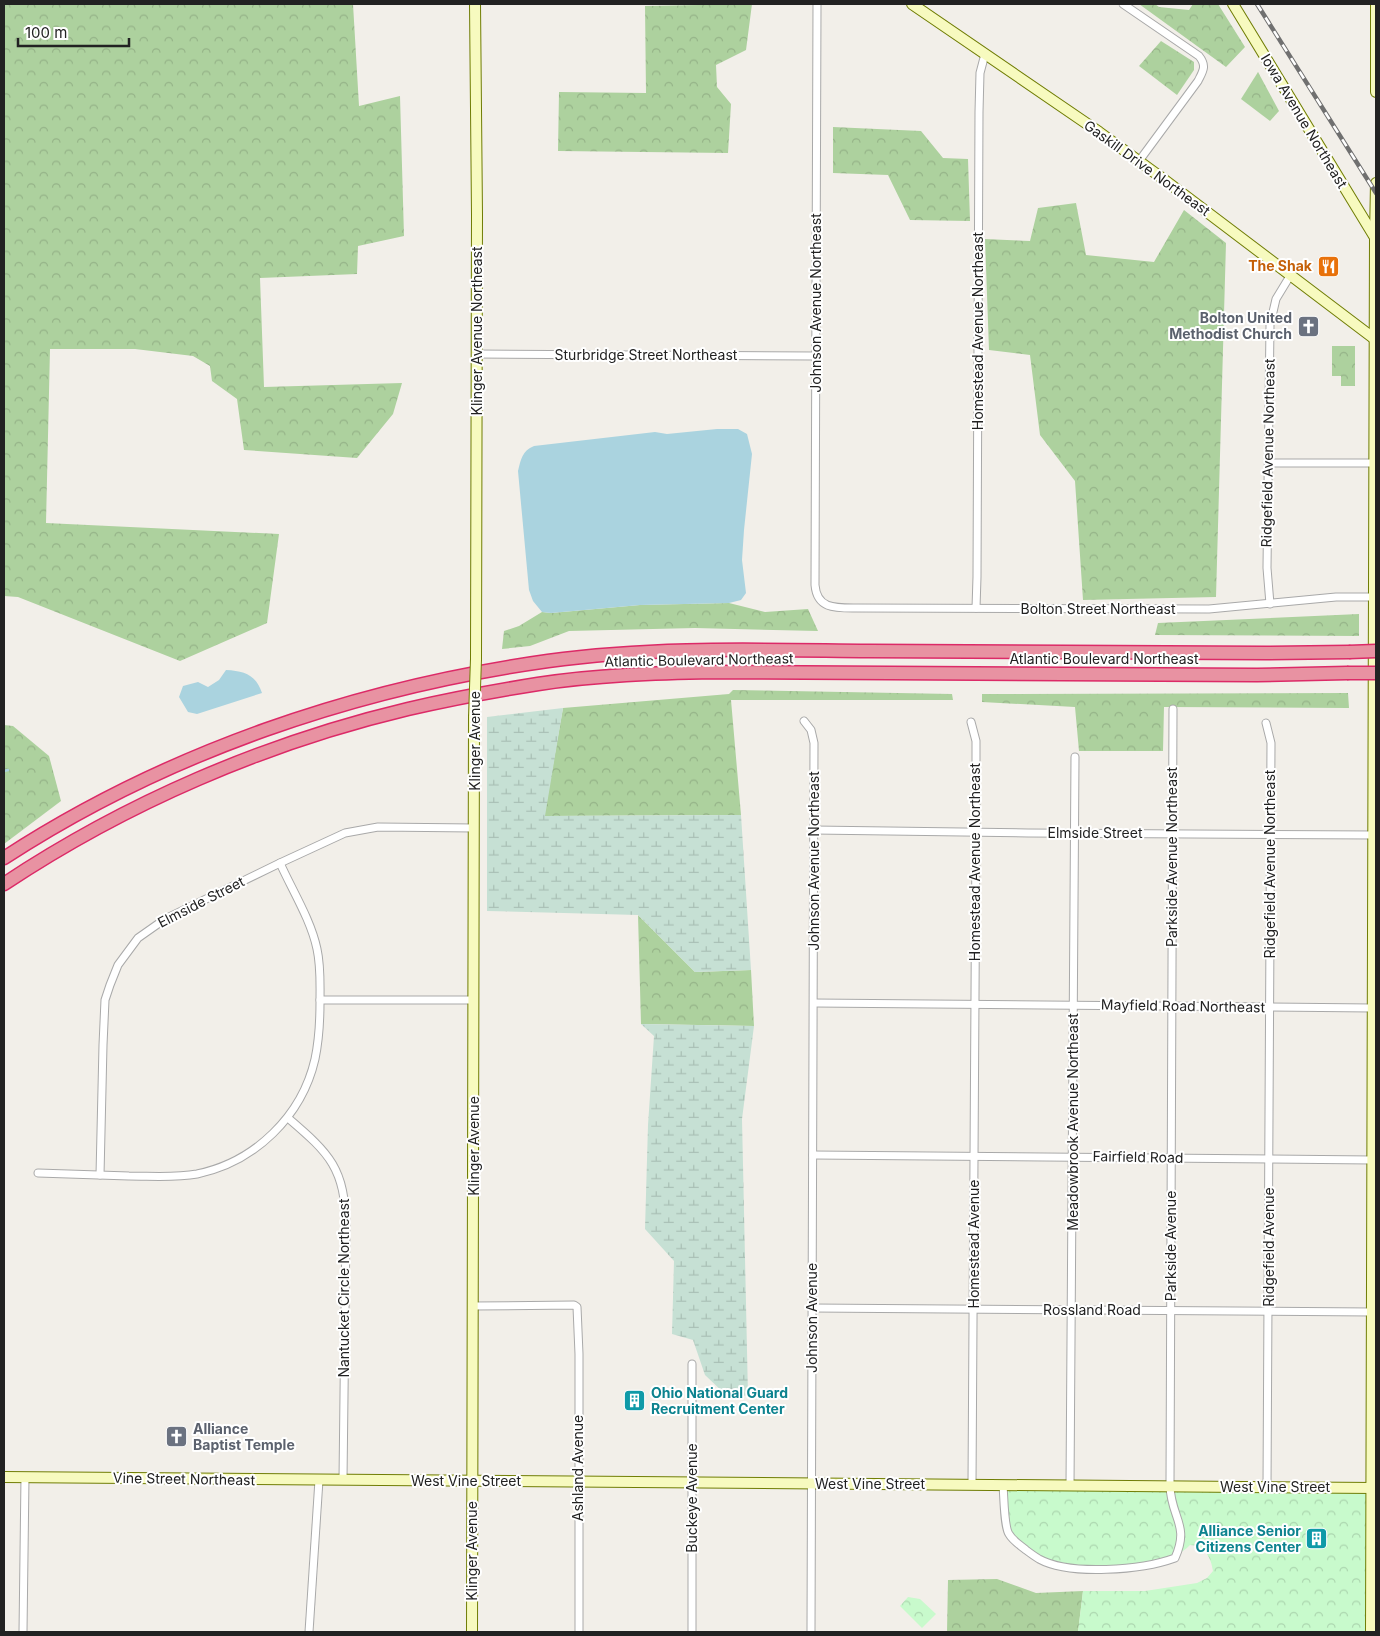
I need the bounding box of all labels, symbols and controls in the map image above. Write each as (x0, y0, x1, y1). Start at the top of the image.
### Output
scale bar (18, 15, 129, 47)
text: 100 m (25, 23, 67, 42)
street label: Iowa Avenue Northeast (1258, 50, 1352, 191)
street label: Gaskill Drive Northeast (1081, 116, 1214, 219)
street label: Johnson Avenue Northeast (807, 213, 824, 393)
street label: Homestead Avenue Northeast (969, 231, 986, 430)
street label: Klinger Avenue Northeast (468, 246, 485, 415)
restaurant icon: The Shak (1316, 254, 1340, 278)
place label: The Shak (1248, 257, 1313, 274)
place label: Bolton United Methodist Church (1169, 309, 1292, 342)
church icon: Bolton United Methodist Church (1296, 314, 1320, 338)
street label: Sturbridge Street Northeast (555, 346, 738, 363)
street label: Ridgefield Avenue Northeast (1257, 358, 1278, 548)
street label: Bolton Street Northeast (1020, 600, 1176, 617)
street label: Atlantic Boulevard Northeast (604, 649, 794, 670)
street label: Atlantic Boulevard Northeast (1009, 650, 1199, 667)
street label: Klinger Avenue (466, 691, 483, 791)
street label: Homestead Avenue Northeast (966, 762, 983, 961)
street label: Parkside Avenue Northeast (1163, 767, 1180, 947)
street label: Ridgefield Avenue Northeast (1261, 769, 1278, 958)
street label: Johnson Avenue Northeast (805, 771, 822, 951)
street label: Elmside Street (1047, 824, 1143, 841)
street label: Elmside Street (155, 872, 247, 931)
street label: Mayfield Road Northeast (1101, 996, 1266, 1015)
street label: Meadowbrook Avenue Northeast (1064, 1013, 1081, 1231)
street label: Klinger Avenue (465, 1096, 482, 1196)
street label: Fairfield Road (1092, 1147, 1184, 1166)
street label: Homestead Avenue (965, 1180, 982, 1308)
street label: Ridgefield Avenue (1260, 1187, 1277, 1307)
street label: Parkside Avenue (1162, 1191, 1179, 1301)
street label: Nantucket Circle Northeast (335, 1198, 352, 1378)
street label: Johnson Avenue (803, 1263, 820, 1373)
street label: Rossland Road (1043, 1301, 1141, 1318)
place label: Ohio National Guard Recruitment Center (651, 1384, 788, 1417)
building icon: Ohio National Guard Recruitment Center (623, 1389, 647, 1413)
street label: Ashland Avenue (569, 1415, 586, 1521)
place label: Alliance Baptist Temple (193, 1420, 295, 1453)
church icon: Alliance Baptist Temple (165, 1425, 189, 1449)
street label: Buckeye Avenue (683, 1443, 700, 1553)
street label: Vine Street Northeast (113, 1469, 256, 1488)
street label: West Vine Street (411, 1472, 521, 1489)
street label: West Vine Street (815, 1475, 925, 1492)
street label: West Vine Street (1220, 1478, 1330, 1495)
street label: Klinger Avenue (463, 1501, 480, 1601)
place label: Alliance Senior Citizens Center (1196, 1522, 1301, 1555)
building icon: Alliance Senior Citizens Center (1305, 1527, 1329, 1551)

